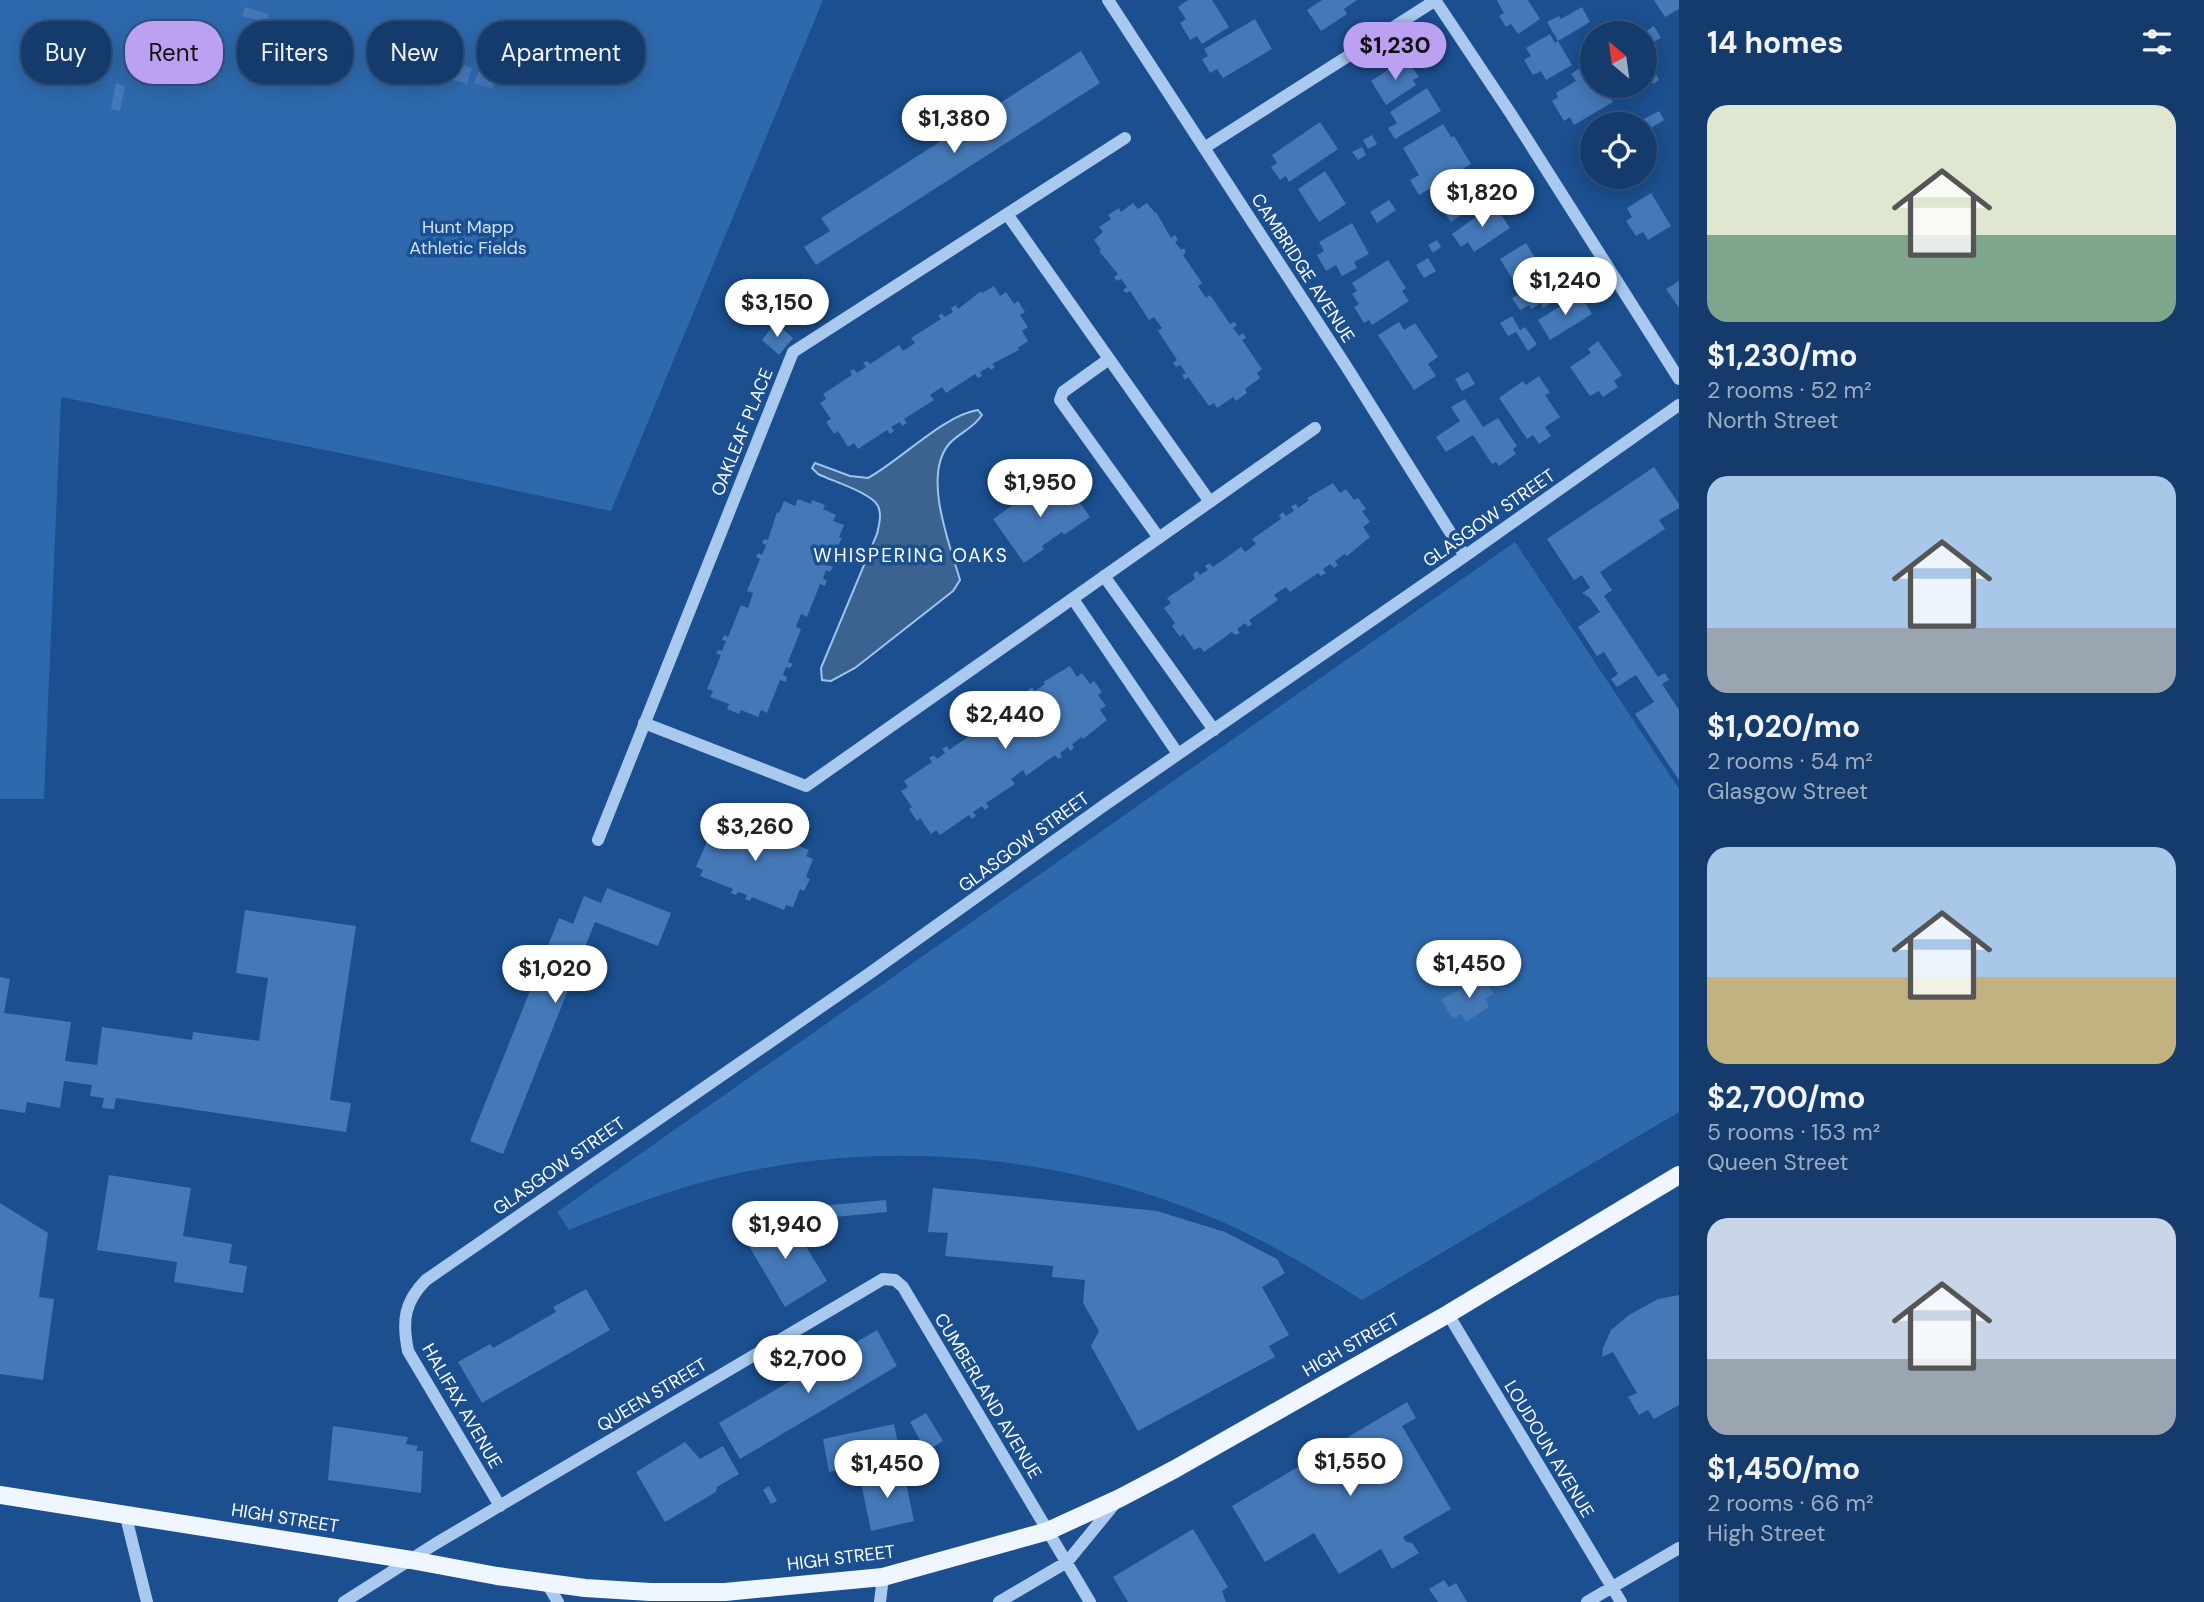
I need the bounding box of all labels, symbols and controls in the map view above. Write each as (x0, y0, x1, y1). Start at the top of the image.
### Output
chip: Buy (21, 21, 111, 84)
chip: Rent (125, 21, 223, 84)
chip: Filters (237, 21, 353, 84)
chip: New (367, 21, 463, 84)
chip: Apartment (477, 21, 645, 84)
north arrow (1580, 21, 1657, 98)
map controls (1580, 21, 1657, 189)
pin: $1,230 (1338, 22, 1452, 82)
text: 14 homes (1707, 23, 1844, 62)
icon: filters (2138, 23, 2176, 61)
text: $1,230 (1359, 30, 1431, 60)
pin: $1,380 (897, 96, 1011, 155)
text: $1,380 (918, 103, 990, 133)
button: locate (1580, 112, 1657, 189)
icon: home (1879, 150, 2005, 276)
pin: $1,820 (1425, 170, 1539, 229)
text: $1,820 (1446, 177, 1518, 207)
street label: CAMBRIDGE AVENUE (1246, 189, 1360, 347)
park label: Hunt Mapp Athletic Fields (409, 215, 527, 260)
pin: $1,240 (1508, 258, 1622, 317)
text: $1,240 (1529, 265, 1601, 295)
pin: $3,150 (720, 280, 834, 339)
text: $3,150 (741, 287, 813, 317)
text: $1,230/mo (1707, 336, 1858, 375)
street label: OAKLEAF PLACE (705, 365, 779, 499)
text: 2 rooms · 52 m² (1707, 375, 1872, 405)
text: North Street (1707, 405, 1839, 435)
pin: $1,950 (983, 460, 1097, 519)
street label: GLASGOW STREET (1418, 463, 1560, 573)
text: $1,950 (1003, 467, 1077, 497)
icon: home (1879, 521, 2005, 647)
district label: WHISPERING OAKS (813, 543, 1009, 568)
pin: $2,440 (948, 692, 1062, 751)
text: $2,440 (966, 699, 1044, 729)
text: $1,020/mo (1707, 707, 1860, 746)
text: 2 rooms · 54 m² (1707, 746, 1873, 776)
text: Glasgow Street (1707, 776, 1868, 806)
street label: GLASGOW STREET (954, 786, 1094, 898)
pin: $3,260 (698, 804, 812, 863)
text: $3,260 (716, 811, 794, 841)
icon: home (1879, 892, 2005, 1018)
pin: $1,450 (1412, 940, 1526, 1000)
pin: $1,020 (498, 946, 612, 1005)
text: $1,450 (1432, 948, 1506, 978)
text: $1,020 (518, 953, 592, 983)
text: $2,700/mo (1707, 1078, 1866, 1117)
street label: GLASGOW STREET (488, 1111, 630, 1221)
text: 5 rooms · 153 m² (1707, 1117, 1880, 1147)
text: Queen Street (1707, 1147, 1849, 1177)
pin: $1,940 (728, 1202, 842, 1261)
text: $1,940 (748, 1209, 822, 1239)
icon: home (1879, 1263, 2005, 1389)
street label: HIGH STREET (1298, 1307, 1404, 1383)
street label: CUMBERLAND AVENUE (929, 1309, 1047, 1483)
pin: $2,700 (751, 1336, 865, 1395)
street label: HALIFAX AVENUE (416, 1339, 508, 1473)
text: $2,700 (769, 1343, 847, 1373)
street label: QUEEN STREET (592, 1353, 712, 1437)
street label: LOUDOUN AVENUE (1498, 1376, 1600, 1522)
pin: $1,550 (1293, 1438, 1407, 1498)
pin: $1,450 (830, 1440, 944, 1500)
text: $1,550 (1314, 1446, 1386, 1476)
text: $1,450 (850, 1448, 924, 1478)
text: $1,450/mo (1707, 1449, 1860, 1488)
text: 2 rooms · 66 m² (1707, 1488, 1874, 1518)
street label: HIGH STREET (230, 1498, 340, 1538)
text: High Street (1707, 1518, 1826, 1548)
street label: HIGH STREET (786, 1539, 896, 1577)

